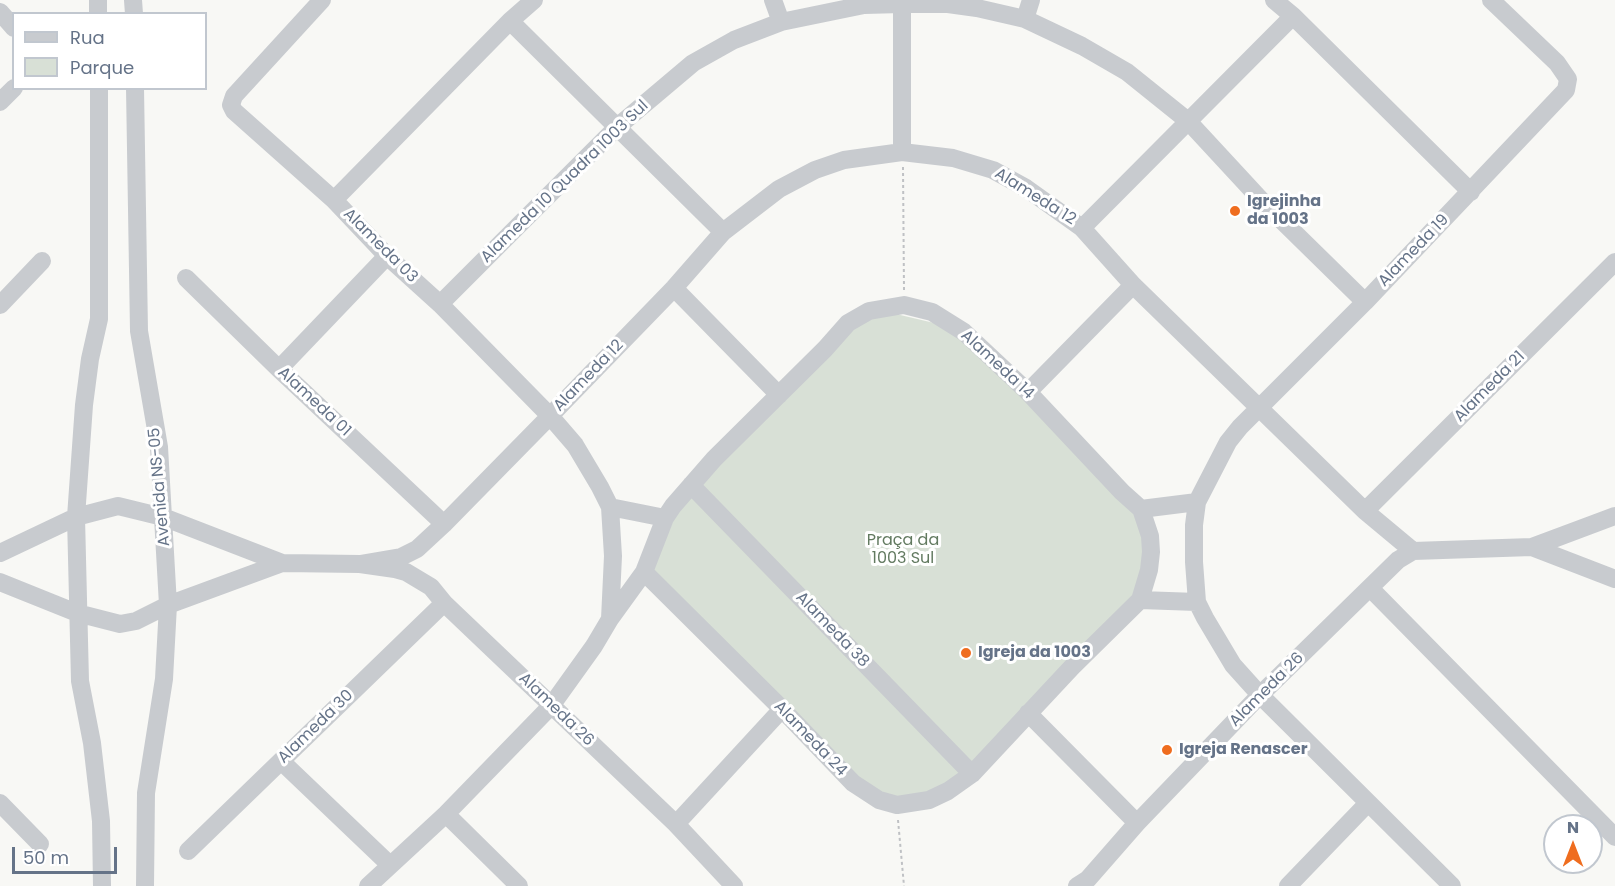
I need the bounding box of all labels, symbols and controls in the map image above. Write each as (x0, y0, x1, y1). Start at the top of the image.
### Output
legend (12, 12, 207, 90)
text: Rua (70, 25, 105, 50)
text: Parque (70, 55, 134, 80)
street label: Alameda 10 Quadra 1003 Sul (477, 97, 653, 267)
street label: Alameda 12 (991, 164, 1079, 230)
place label: Igrejinha da 1003 (1247, 192, 1321, 230)
marker: Igrejinha da 1003 (1228, 204, 1242, 218)
street label: Alameda 03 (339, 205, 421, 287)
street label: Alameda 19 (1375, 211, 1453, 291)
street label: Alameda 14 (956, 326, 1038, 404)
street label: Alameda 12 (550, 336, 628, 416)
street label: Alameda 21 (1451, 348, 1529, 426)
street label: Alameda 01 (273, 363, 355, 441)
street label: Avenida NS-05 (145, 427, 175, 547)
park label: Praça da 1003 Sul (867, 531, 939, 569)
street label: Alameda 38 (791, 588, 873, 672)
place label: Igreja da 1003 (978, 643, 1091, 663)
marker: Igreja da 1003 (959, 646, 973, 660)
street label: Alameda 26 (1226, 649, 1308, 731)
street label: Alameda 26 (514, 669, 598, 751)
street label: Alameda 30 (274, 686, 358, 768)
street label: Alameda 24 (769, 697, 851, 781)
place label: Igreja Renascer (1179, 740, 1307, 760)
marker: Igreja Renascer (1160, 743, 1174, 757)
north arrow (1543, 814, 1603, 874)
text: N (1567, 816, 1579, 839)
scale bar (15, 835, 120, 873)
text: 50 m (23, 845, 69, 870)

